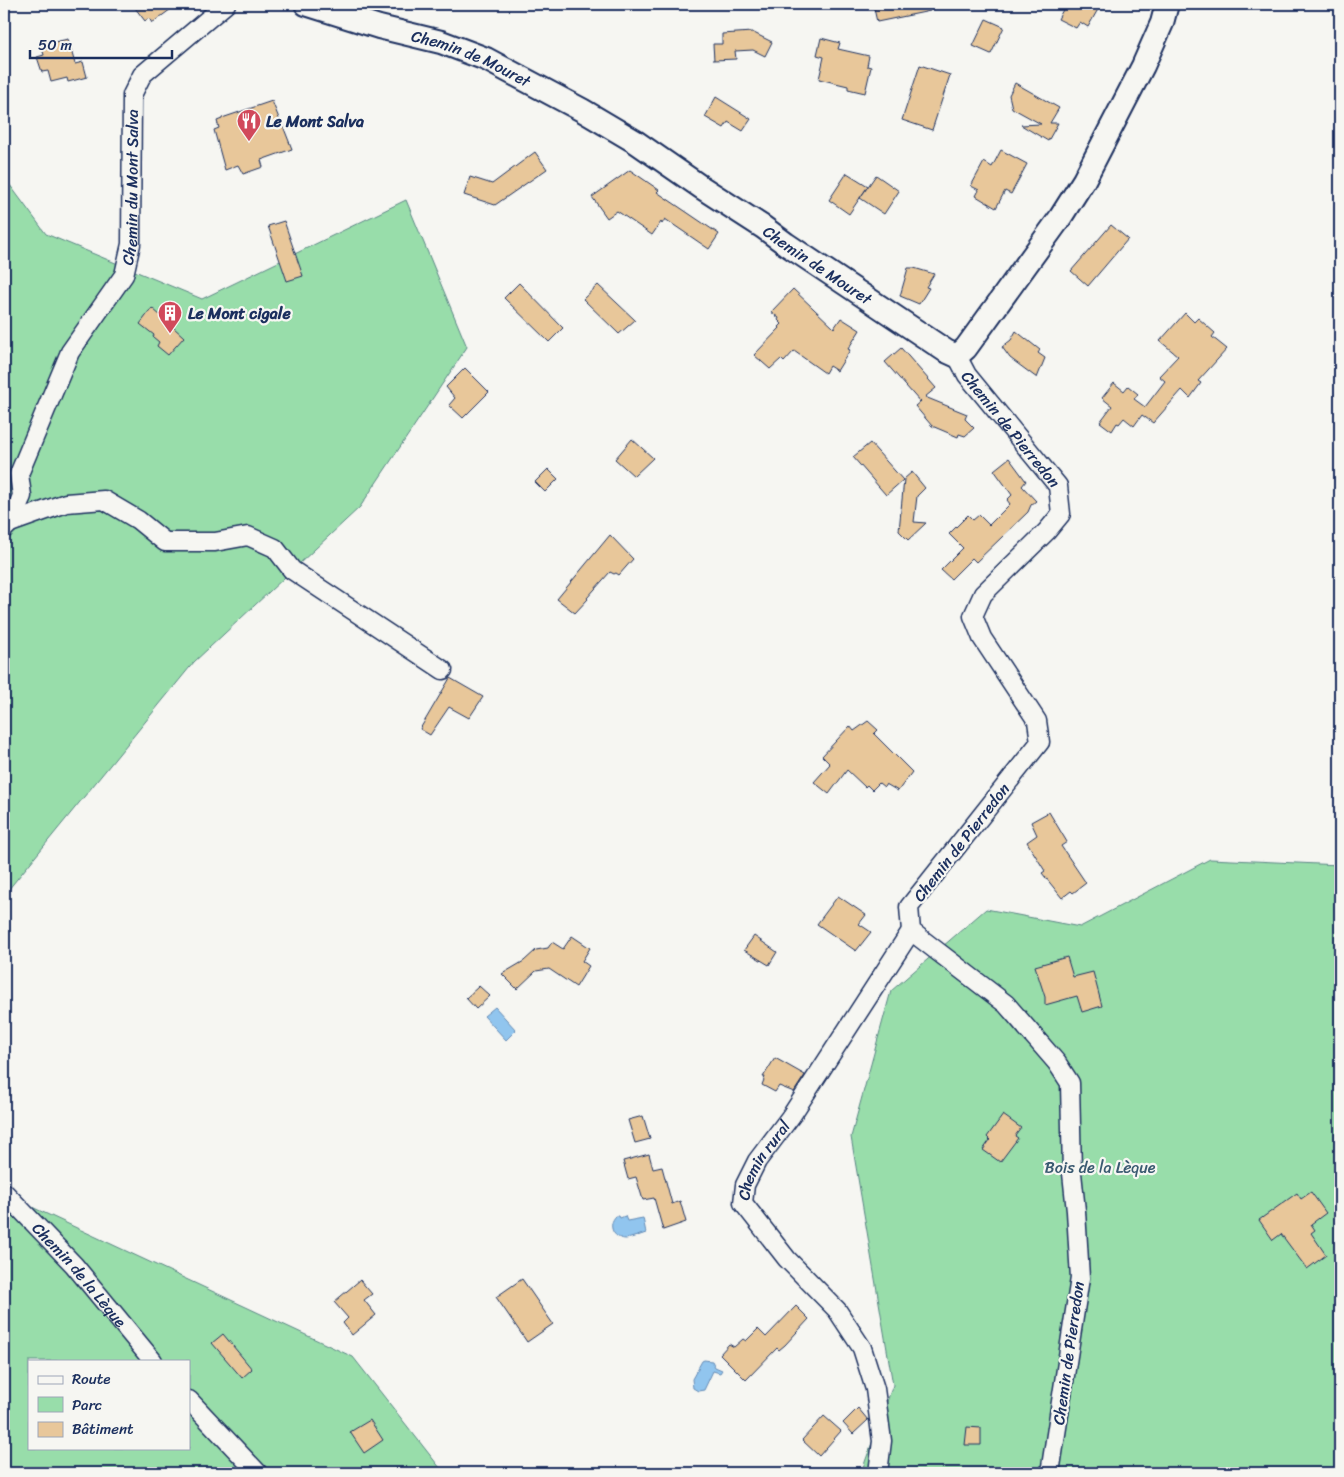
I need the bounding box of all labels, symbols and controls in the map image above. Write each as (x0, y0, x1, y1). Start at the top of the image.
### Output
street label: Chemin de Mouret (408, 21, 536, 96)
scale bar (30, 28, 172, 60)
text: 50 m (38, 32, 73, 58)
place label: Le Mont Salva (266, 107, 364, 136)
restaurant icon: Le Mont Salva (236, 108, 262, 142)
street label: Chemin du Mont Salva (113, 109, 147, 268)
street label: Chemin de Mouret (756, 217, 878, 313)
place label: Le Mont cigale (188, 299, 291, 328)
building icon: Le Mont cigale (157, 300, 183, 334)
street label: Chemin de Pierredon (954, 364, 1068, 495)
street label: Chemin de Pierredon (905, 776, 1018, 908)
street label: Chemin rural (729, 1114, 798, 1202)
park label: Bois de la Lèque (1045, 1153, 1156, 1182)
street label: Chemin de la Lèque (25, 1215, 134, 1335)
street label: Chemin de Pierredon (1044, 1279, 1093, 1427)
legend (28, 1360, 190, 1450)
text: Route (72, 1366, 111, 1392)
text: Parc (72, 1392, 102, 1418)
text: Bâtiment (72, 1416, 134, 1442)

